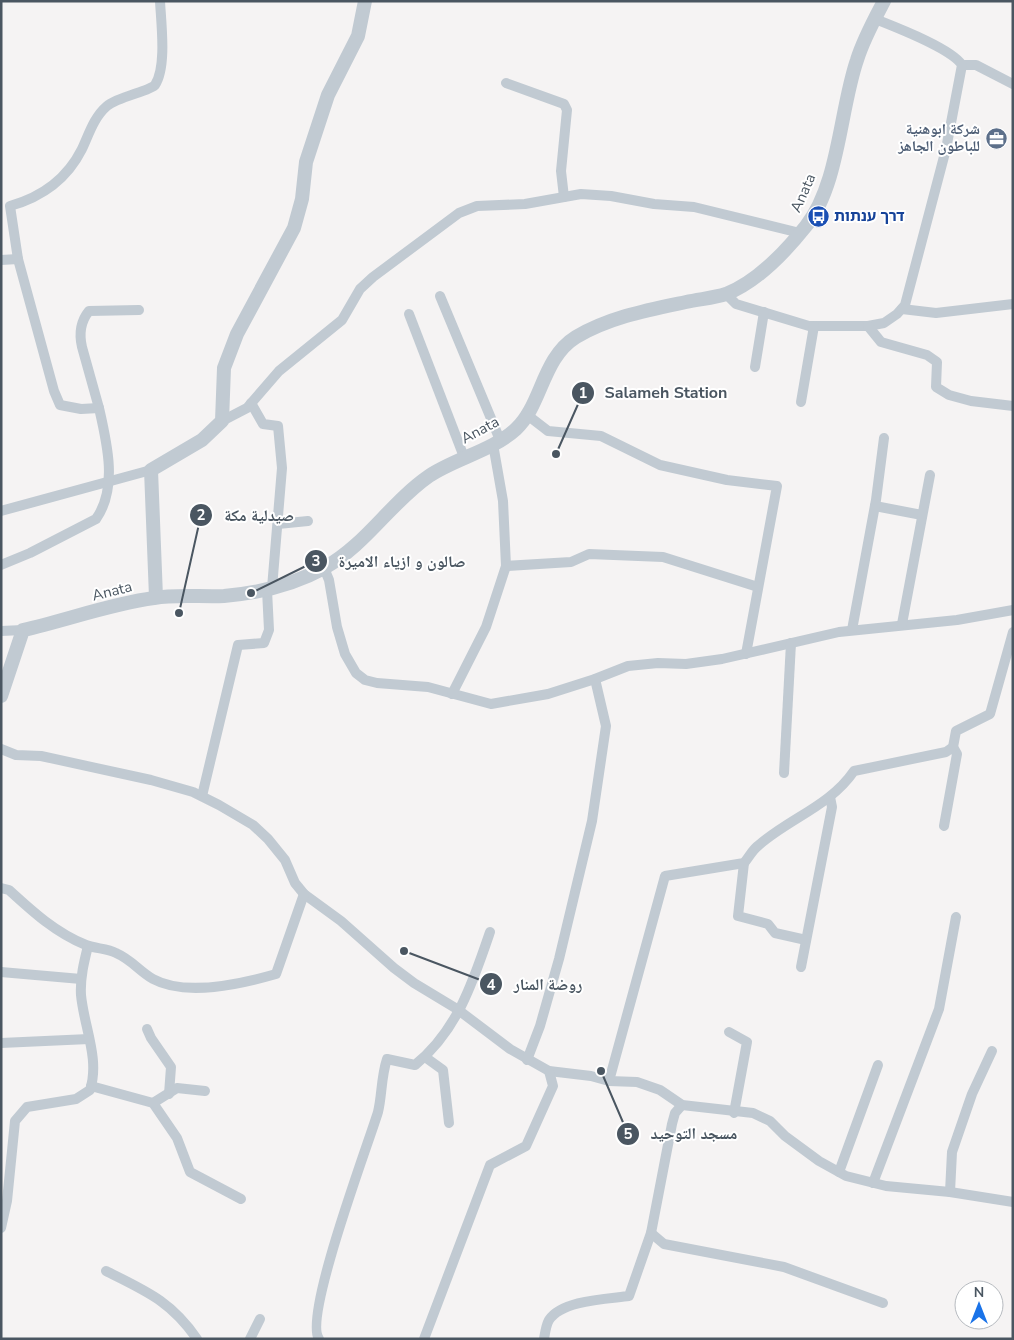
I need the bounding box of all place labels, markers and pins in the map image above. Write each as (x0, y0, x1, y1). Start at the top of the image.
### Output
place label: شركة ابوهنية للباطون الجاهز (897, 119, 980, 156)
office icon: شركة ابوهنية للباطون الجاهز (984, 126, 1008, 150)
bus stop icon: דרך ענתות (806, 204, 830, 228)
place label: דרך ענתות (834, 206, 905, 226)
callout: Salameh Station (570, 377, 738, 408)
callout: صيدلية مكة (189, 499, 304, 530)
callout: صالون و ازياء الاميرة (303, 545, 475, 576)
callout: روضة المنار (479, 969, 592, 1000)
callout: مسجد التوحيد (616, 1118, 748, 1149)

